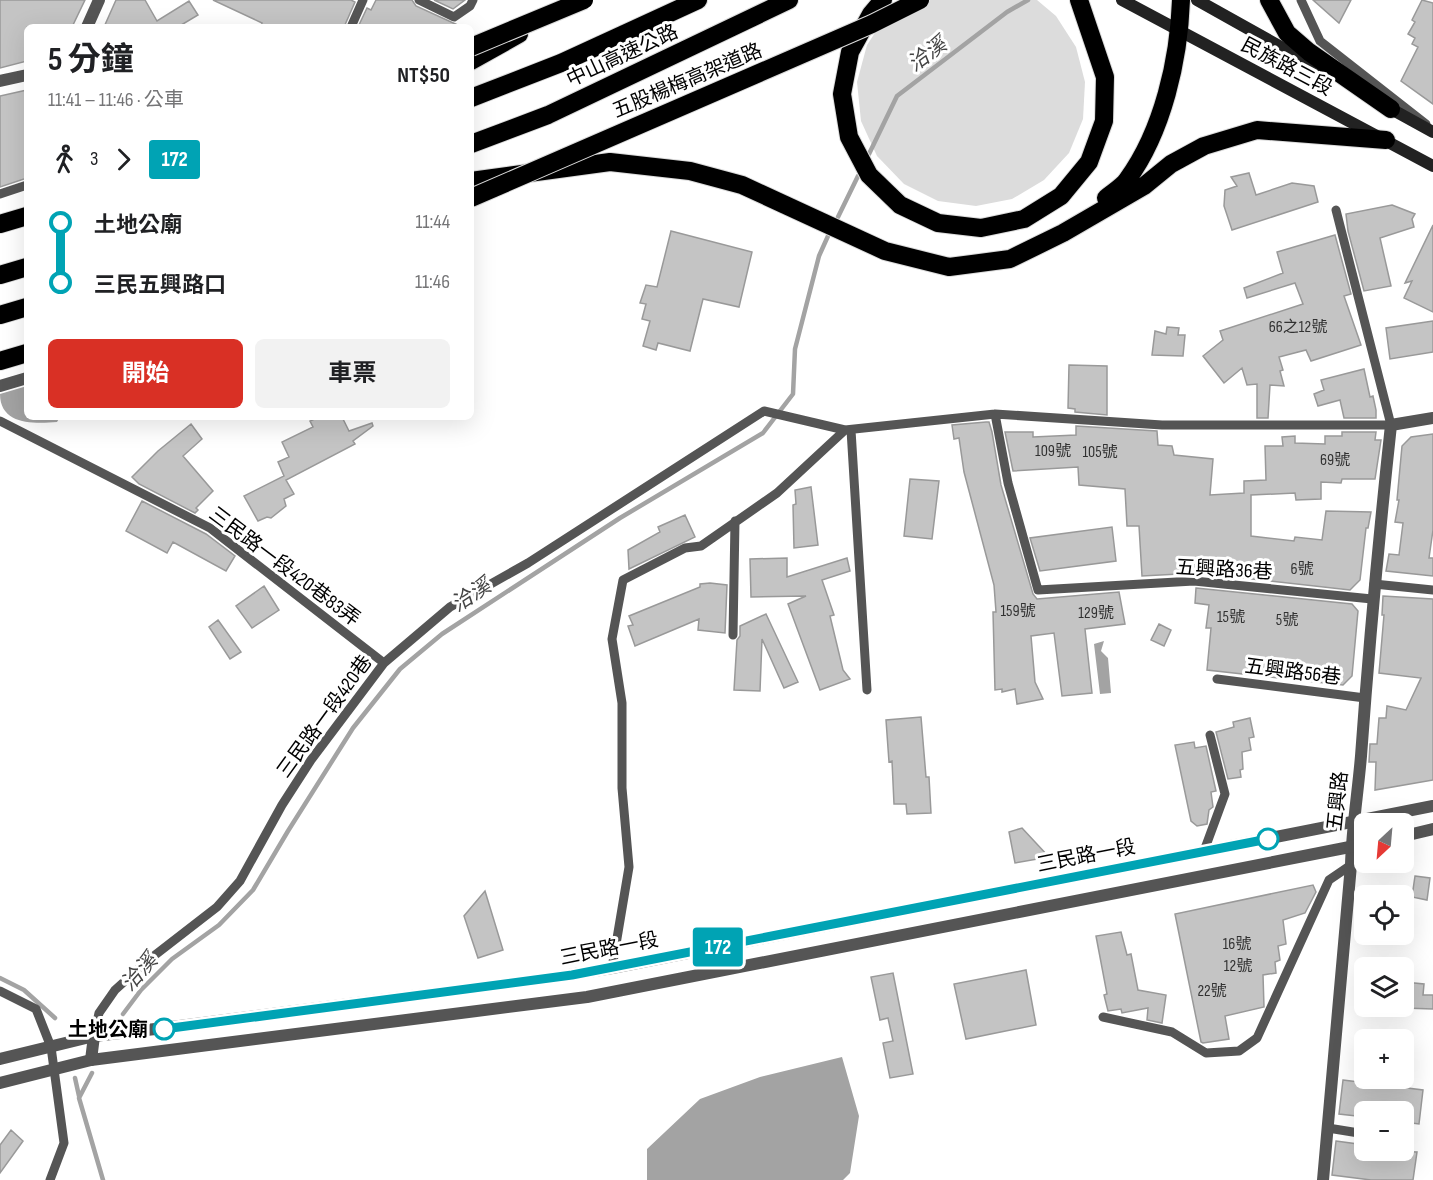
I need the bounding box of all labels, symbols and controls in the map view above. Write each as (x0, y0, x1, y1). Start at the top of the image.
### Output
street label: 中山高速公路 (563, 20, 682, 92)
water label: 洽溪 (903, 30, 954, 77)
street label: 民族路三段 (1237, 33, 1336, 101)
street label: 五股楊梅高架道路 (609, 39, 766, 123)
text: 5 分鐘 (48, 40, 134, 80)
text: NT$50 (397, 62, 450, 89)
text: 11:41 – 11:46 · 公車 (48, 88, 184, 112)
icon: walk (48, 143, 81, 176)
icon: forward (107, 143, 140, 176)
text: 3 (90, 147, 98, 171)
text: 172 (161, 147, 188, 172)
text: 11:44 (415, 210, 450, 234)
text: 土地公廟 (94, 212, 182, 239)
text: 11:46 (415, 270, 450, 294)
text: 三民五興路口 (94, 272, 226, 299)
house number: 66之12號 (1269, 318, 1327, 337)
button: 開始 (48, 339, 243, 408)
button: 車票 (255, 339, 450, 408)
house number: 109號 (1035, 442, 1071, 461)
house number: 105號 (1082, 443, 1118, 462)
house number: 69號 (1320, 451, 1350, 470)
street label: 三民路一段420巷83弄 (204, 502, 365, 631)
street label: 五興路36巷 (1175, 555, 1273, 585)
house number: 6號 (1290, 560, 1314, 579)
water label: 洽溪 (447, 572, 498, 617)
house number: 159號 (1000, 602, 1036, 621)
house number: 129號 (1078, 604, 1114, 623)
house number: 15號 (1217, 608, 1245, 627)
house number: 5號 (1276, 611, 1298, 630)
street label: 三民路一段420巷 (272, 651, 377, 783)
street label: 五興路56巷 (1243, 654, 1342, 690)
street label: 五興路 (1323, 770, 1353, 832)
north arrow (1354, 813, 1414, 873)
map controls (1354, 813, 1414, 1161)
unlabelled marker (1257, 828, 1279, 850)
street label: 三民路一段 (1035, 835, 1138, 877)
button: locate (1354, 885, 1414, 945)
street label: 三民路一段 (558, 928, 661, 970)
line badge: 172 (684, 928, 752, 966)
text: 172 (705, 935, 731, 960)
house number: 16號 (1223, 935, 1251, 954)
water label: 洽溪 (116, 946, 165, 996)
house number: 12號 (1224, 957, 1252, 976)
button: layers (1354, 957, 1414, 1017)
house number: 22號 (1197, 982, 1227, 1001)
place label: 土地公廟 (68, 1018, 148, 1042)
marker: 土地公廟 (153, 1018, 175, 1040)
button: + (1354, 1029, 1414, 1089)
button: − (1354, 1101, 1414, 1161)

